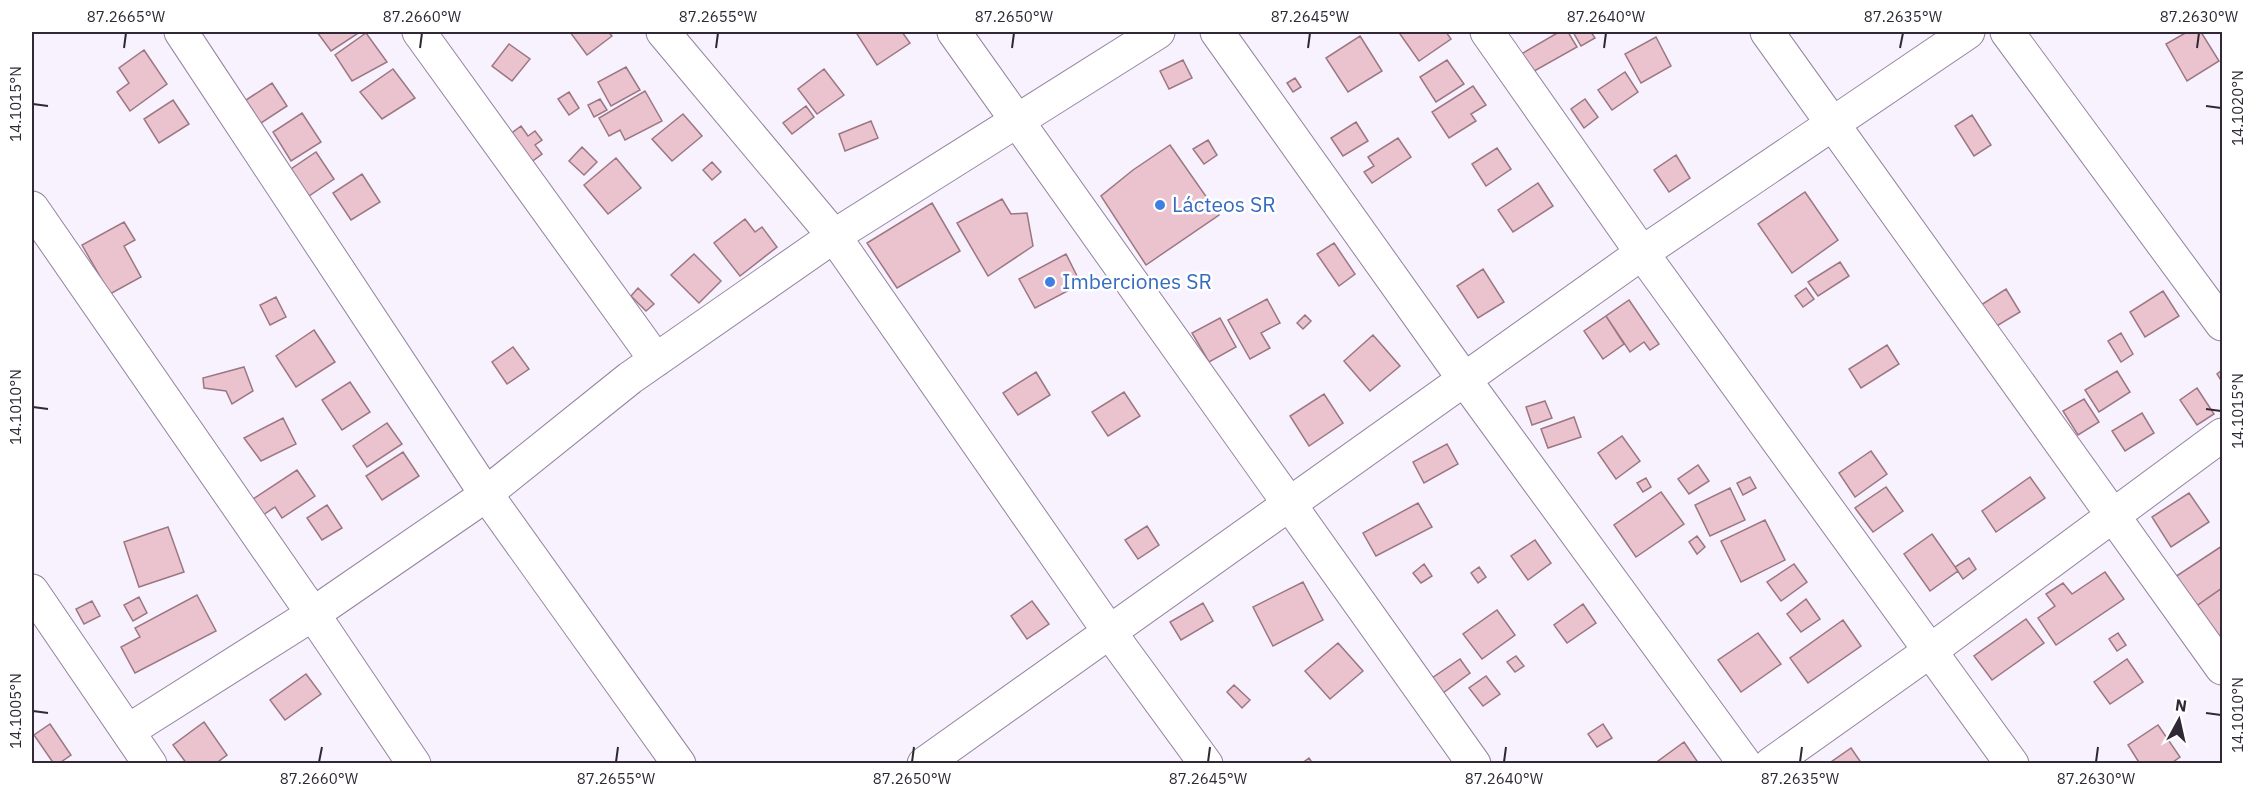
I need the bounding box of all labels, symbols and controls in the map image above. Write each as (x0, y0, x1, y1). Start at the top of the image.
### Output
text: 87.2665°W (87, 7, 166, 26)
text: 87.2660°W (383, 7, 462, 26)
text: 87.2655°W (679, 7, 758, 26)
text: 87.2650°W (975, 7, 1054, 26)
text: 87.2645°W (1271, 7, 1350, 26)
text: 87.2640°W (1567, 7, 1646, 26)
text: 87.2635°W (1864, 7, 1943, 26)
text: 87.2630°W (2160, 7, 2239, 26)
text: 14.1015°N (6, 66, 25, 142)
text: 14.1020°N (2228, 70, 2247, 146)
place label: Lácteos SR (1172, 190, 1276, 218)
marker: Lácteos SR (1153, 198, 1167, 212)
place label: Imberciones SR (1062, 267, 1212, 295)
marker: Imberciones SR (1043, 275, 1057, 289)
text: 14.1010°N (6, 369, 25, 445)
text: 14.1015°N (2228, 373, 2247, 449)
text: 14.1005°N (6, 673, 25, 749)
text: 14.1010°N (2228, 677, 2247, 753)
north arrow (2149, 690, 2209, 750)
text: N (2174, 694, 2188, 716)
text: 87.2660°W (280, 769, 359, 788)
text: 87.2655°W (577, 769, 656, 788)
text: 87.2650°W (873, 769, 952, 788)
text: 87.2645°W (1169, 769, 1248, 788)
text: 87.2640°W (1465, 769, 1544, 788)
text: 87.2635°W (1761, 769, 1840, 788)
text: 87.2630°W (2057, 769, 2136, 788)

